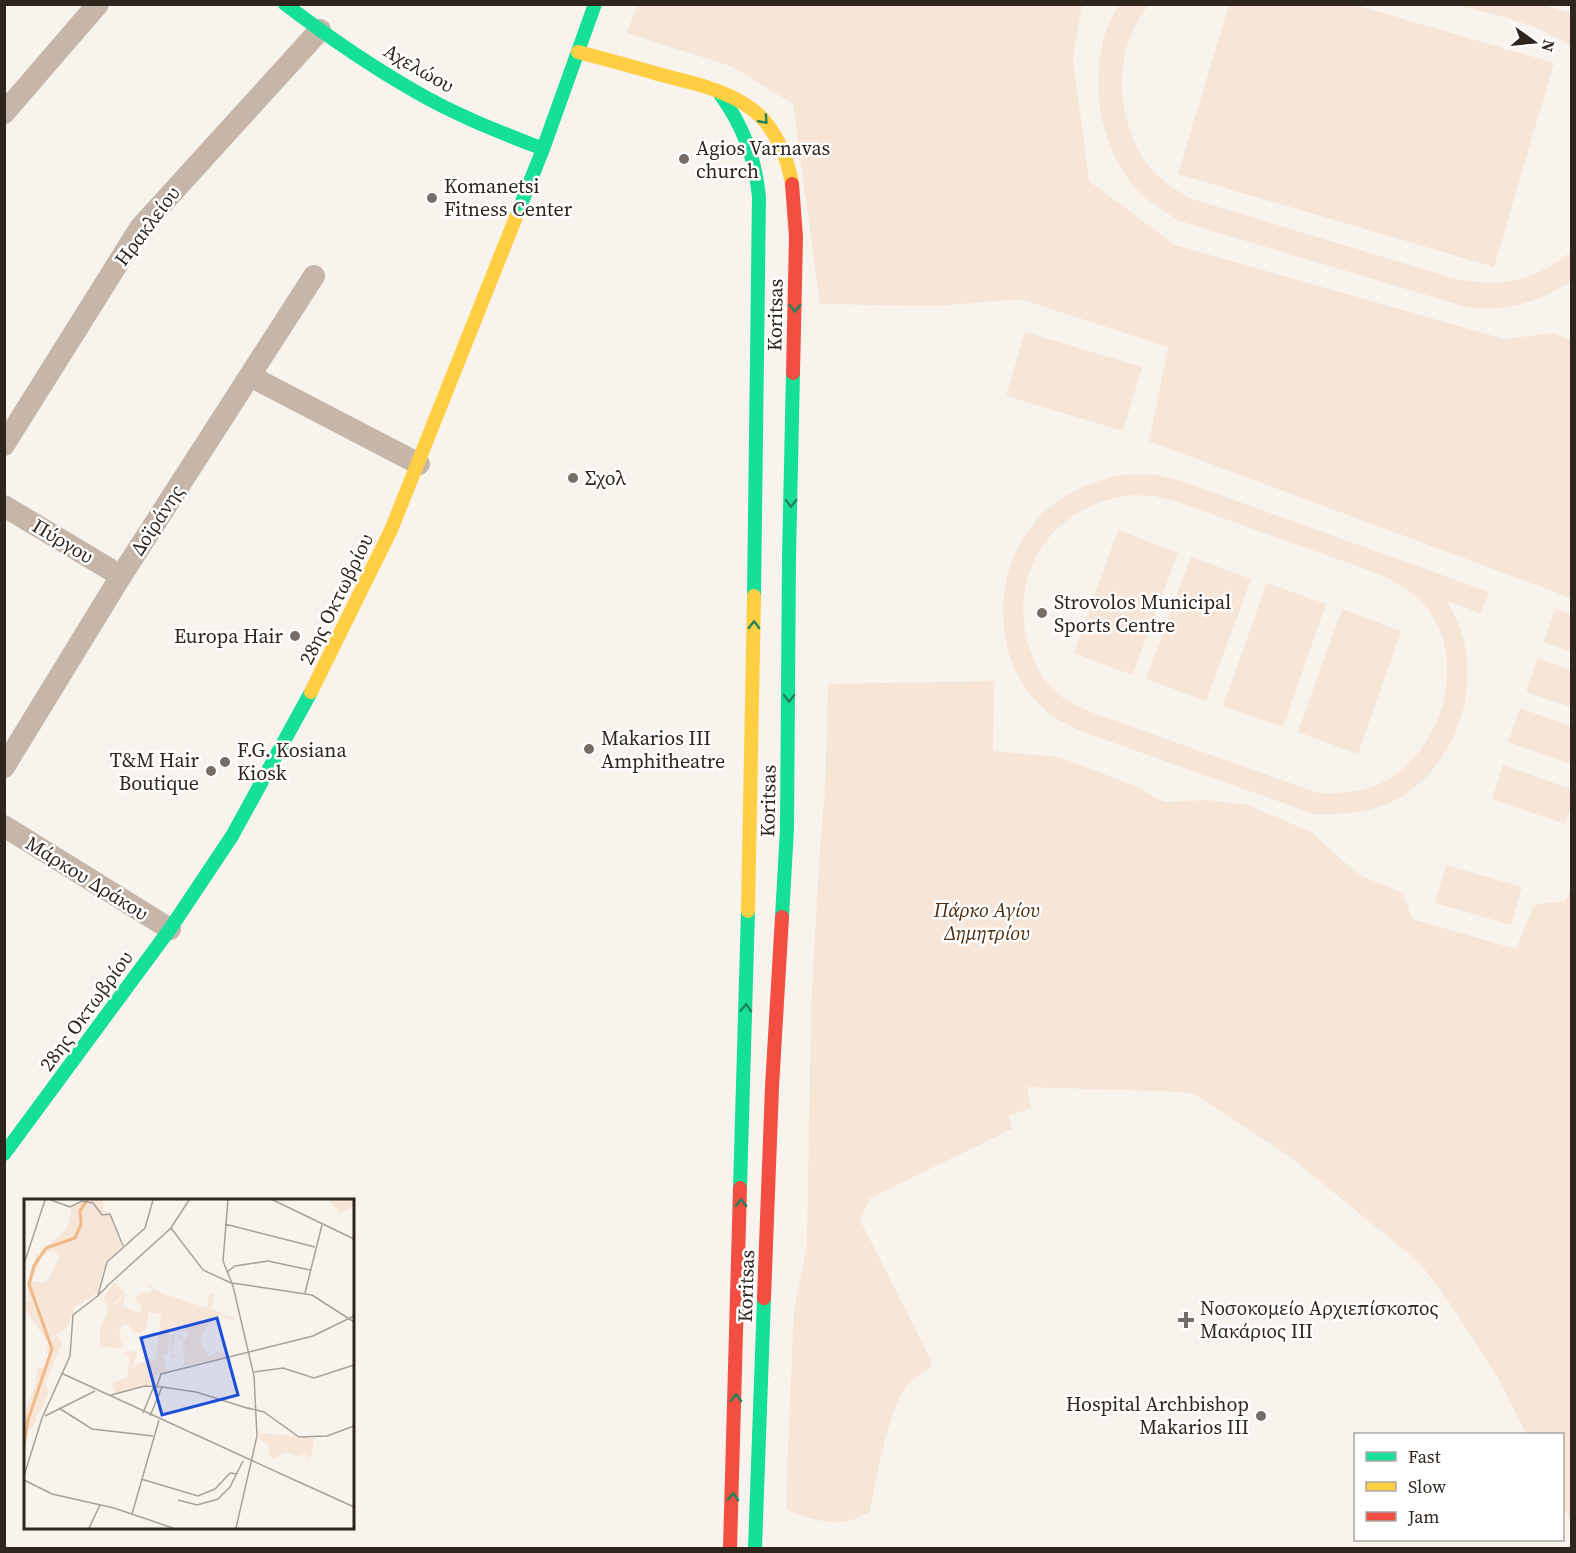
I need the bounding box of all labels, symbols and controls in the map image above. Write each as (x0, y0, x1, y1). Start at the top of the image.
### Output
north arrow (1504, 12, 1564, 72)
street label: Αχελώου (379, 37, 459, 99)
text: N (1536, 37, 1561, 55)
one-way arrow (757, 113, 768, 124)
place label: Agios Varnavas church (696, 134, 830, 185)
marker: Agios Varnavas church (677, 152, 691, 166)
place label: Komanetsi Fitness Center (444, 172, 573, 223)
street label: Ηρακλείου (108, 180, 186, 272)
marker: Komanetsi Fitness Center (425, 191, 439, 205)
street label: Koritsas (760, 279, 790, 351)
one-way arrow (788, 303, 801, 312)
place label: Σχολ (585, 464, 626, 492)
marker: Σχολ (566, 471, 580, 485)
street label: Δοϊράνης (124, 479, 190, 561)
one-way arrow (784, 498, 797, 507)
street label: Πύργου (27, 512, 99, 570)
street label: 28ης Οκτωβρίου (292, 529, 380, 669)
place label: Strovolos Municipal Sports Centre (1054, 588, 1231, 639)
marker: Strovolos Municipal Sports Centre (1035, 606, 1049, 620)
one-way arrow (748, 620, 760, 629)
place label: Europa Hair (174, 622, 284, 650)
marker: Europa Hair (288, 629, 302, 643)
one-way arrow (783, 693, 795, 702)
place label: Makarios III Amphitheatre (601, 724, 725, 775)
place label: F.G. Kosiana Kiosk (237, 736, 347, 787)
marker: Makarios III Amphitheatre (582, 742, 596, 756)
place label: T&M Hair Boutique (110, 746, 200, 797)
marker: F.G. Kosiana Kiosk (218, 755, 232, 769)
marker: T&M Hair Boutique (204, 764, 218, 778)
street label: Koritsas (753, 765, 783, 837)
street label: Μάρκου Δράκου (20, 829, 154, 927)
park label: Πάρκο Αγίου Δημητρίου (933, 896, 1040, 947)
street label: 28ης Οκτωβρίου (33, 945, 139, 1077)
one-way arrow (739, 1004, 752, 1013)
inset map (24, 1199, 354, 1529)
one-way arrow (734, 1199, 747, 1208)
street label: Koritsas (731, 1249, 761, 1323)
place label: Νοσοκομείο Αρχιεπίσκοπος Μακάριος ΙΙΙ (1200, 1294, 1439, 1345)
marker: Νοσοκομείο Αρχιεπίσκοπος Μακάριος ΙΙΙ (1177, 1311, 1195, 1329)
place label: Hospital Archbishop Makarios III (1066, 1390, 1249, 1441)
one-way arrow (730, 1394, 742, 1403)
marker: Hospital Archbishop Makarios III (1254, 1409, 1268, 1423)
legend (1354, 1433, 1564, 1541)
text: Fast (1408, 1444, 1441, 1469)
text: Slow (1408, 1474, 1446, 1499)
one-way arrow (726, 1493, 739, 1502)
text: Jam (1407, 1504, 1440, 1529)

